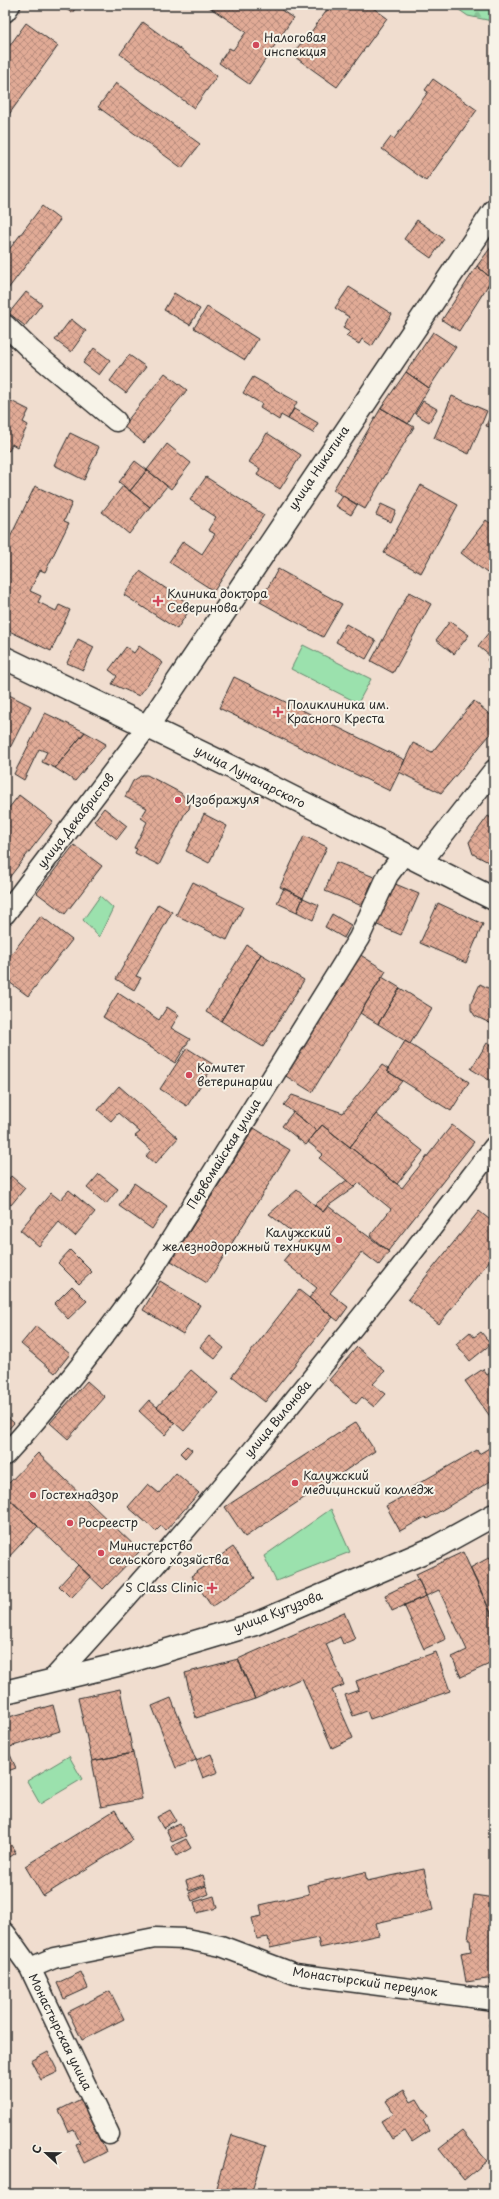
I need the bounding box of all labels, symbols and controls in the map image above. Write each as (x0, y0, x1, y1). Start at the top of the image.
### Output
place label: Налоговая инспекция (264, 28, 327, 60)
marker: Налоговая инспекция (251, 40, 261, 50)
street label: улица Никитина (283, 421, 353, 513)
place label: Клиника доктора Северинова (167, 584, 268, 616)
marker: Клиника доктора Северинова (152, 595, 164, 607)
place label: Поликлиника им. Красного Креста (287, 695, 389, 727)
marker: Поликлиника им. Красного Креста (272, 706, 284, 718)
street label: улица Луначарского (192, 740, 309, 812)
street label: улица Декабристов (33, 769, 118, 871)
place label: Изображуля (186, 790, 259, 808)
marker: Изображуля (173, 795, 183, 805)
place label: Комитет ветеринарии (197, 1058, 273, 1090)
marker: Комитет ветеринарии (184, 1070, 194, 1080)
street label: Первомайская улица (182, 1094, 265, 1212)
place label: Калужский железнодорожный техникум (161, 1223, 331, 1255)
marker: Калужский железнодорожный техникум (334, 1235, 344, 1245)
street label: улица Вилонова (240, 1375, 315, 1461)
place label: Калужский медицинский колледж (303, 1466, 434, 1498)
marker: Калужский медицинский колледж (290, 1478, 300, 1488)
place label: Гостехнадзор (41, 1485, 119, 1503)
marker: Гостехнадзор (28, 1490, 38, 1500)
place label: Росреестр (78, 1513, 138, 1531)
marker: Росреестр (65, 1518, 75, 1528)
place label: Министерство сельского хозяйства (109, 1536, 229, 1568)
marker: Министерство сельского хозяйства (96, 1548, 106, 1558)
place label: S Class Clinic (125, 1578, 203, 1596)
marker: S Class Clinic (206, 1582, 218, 1594)
street label: улица Кутузова (230, 1586, 325, 1636)
street label: Монастырский переулок (291, 1962, 440, 2000)
street label: Монастырская улица (25, 1970, 97, 2093)
north arrow (26, 2133, 66, 2173)
text: С (27, 2142, 46, 2156)

